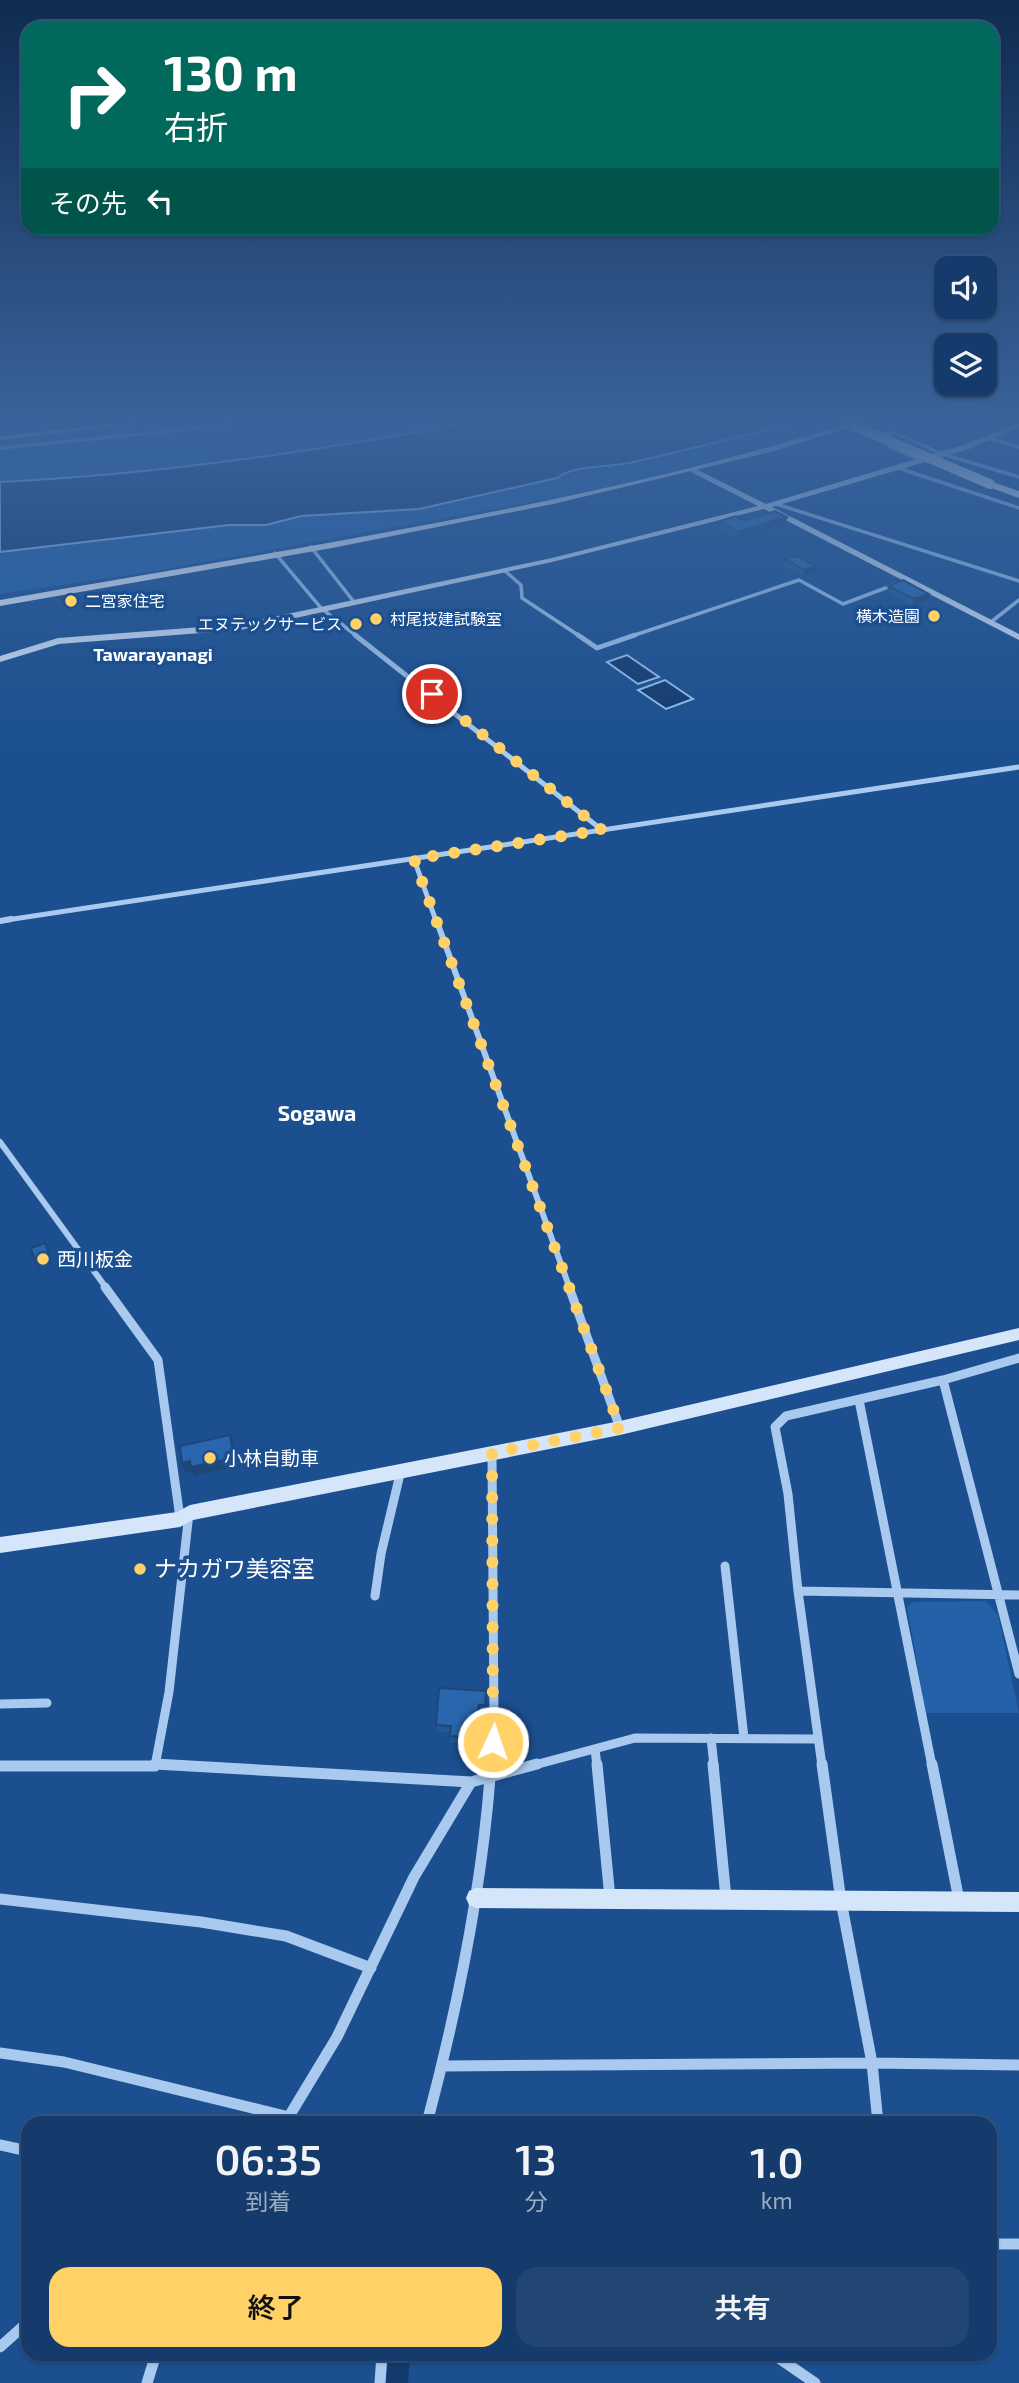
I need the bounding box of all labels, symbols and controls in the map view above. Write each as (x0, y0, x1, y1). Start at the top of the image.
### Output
text: 130 m (164, 42, 298, 101)
icon: right (49, 49, 140, 140)
text: 右折 (164, 107, 228, 145)
icon: left (141, 182, 179, 220)
text: その先 (49, 187, 127, 218)
map controls (934, 256, 997, 396)
button: sound (934, 256, 997, 319)
button: layers (934, 333, 997, 396)
place label: 二宮家住宅 (85, 591, 165, 610)
marker: 二宮家住宅 (63, 593, 79, 609)
place label: 横木造園 (856, 606, 920, 625)
marker: 横木造園 (926, 608, 942, 624)
place label: 村尾技建試験室 (390, 609, 502, 628)
marker: 村尾技建試験室 (368, 611, 384, 627)
place label: エヌテックサービス (198, 614, 342, 633)
marker: エヌテックサービス (348, 616, 364, 632)
district label: Tawarayanagi (93, 643, 213, 665)
pin (402, 664, 462, 724)
icon: arrive (413, 675, 451, 713)
district label: Sogawa (278, 1100, 356, 1125)
place label: 西川板金 (57, 1247, 133, 1270)
marker: 西川板金 (35, 1251, 51, 1267)
place label: 小林自動車 (224, 1446, 319, 1469)
marker: 小林自動車 (202, 1450, 218, 1466)
place label: ナカガワ美容室 (154, 1554, 315, 1582)
marker: ナカガワ美容室 (132, 1561, 148, 1577)
position arrow (456, 1705, 530, 1779)
text: 06:35 (214, 2133, 322, 2183)
text: 13 (515, 2133, 556, 2183)
text: 1.0 (750, 2136, 804, 2186)
text: km (761, 2186, 793, 2214)
text: 到着 (245, 2187, 291, 2215)
text: 分 (524, 2187, 547, 2215)
button: 終了 (49, 2267, 502, 2347)
button: 共有 (516, 2267, 969, 2347)

